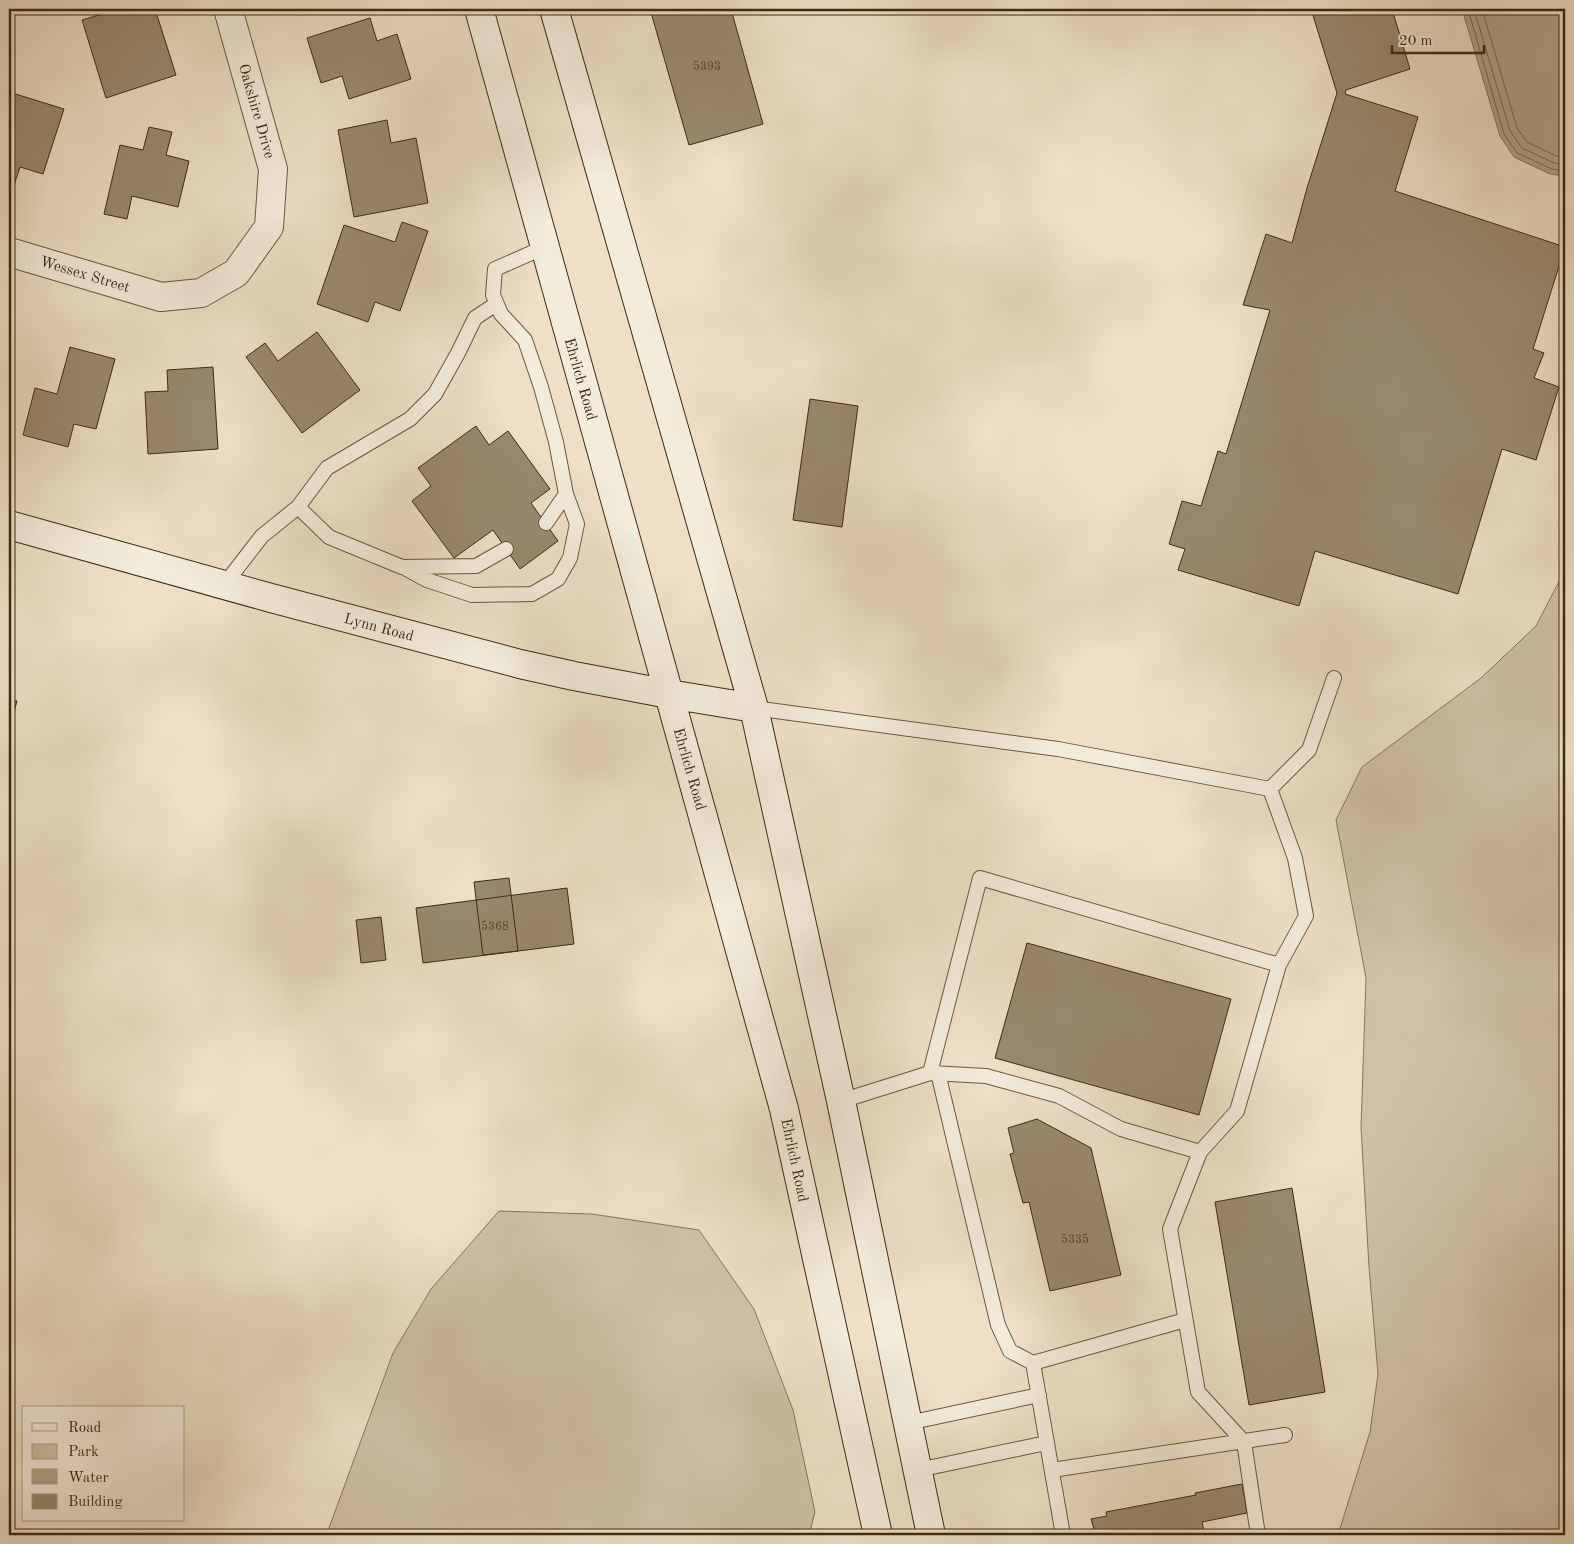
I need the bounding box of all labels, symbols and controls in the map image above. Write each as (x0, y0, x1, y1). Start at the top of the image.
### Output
scale bar (1392, 22, 1484, 54)
text: 20 m (1399, 34, 1433, 49)
house number: 5393 (693, 60, 721, 73)
street label: Oakshire Drive (235, 62, 276, 161)
street label: Wessex Street (38, 255, 131, 296)
street label: Ehrlich Road (561, 336, 599, 423)
street label: Lynn Road (342, 612, 415, 645)
street label: Ehrlich Road (670, 726, 708, 813)
house number: 5368 (481, 920, 509, 933)
street label: Ehrlich Road (777, 1117, 810, 1204)
house number: 5335 (1061, 1233, 1089, 1246)
legend (22, 1406, 185, 1522)
text: Road (68, 1421, 102, 1436)
text: Park (68, 1445, 99, 1460)
text: Water (68, 1471, 109, 1486)
text: Building (68, 1495, 123, 1510)

